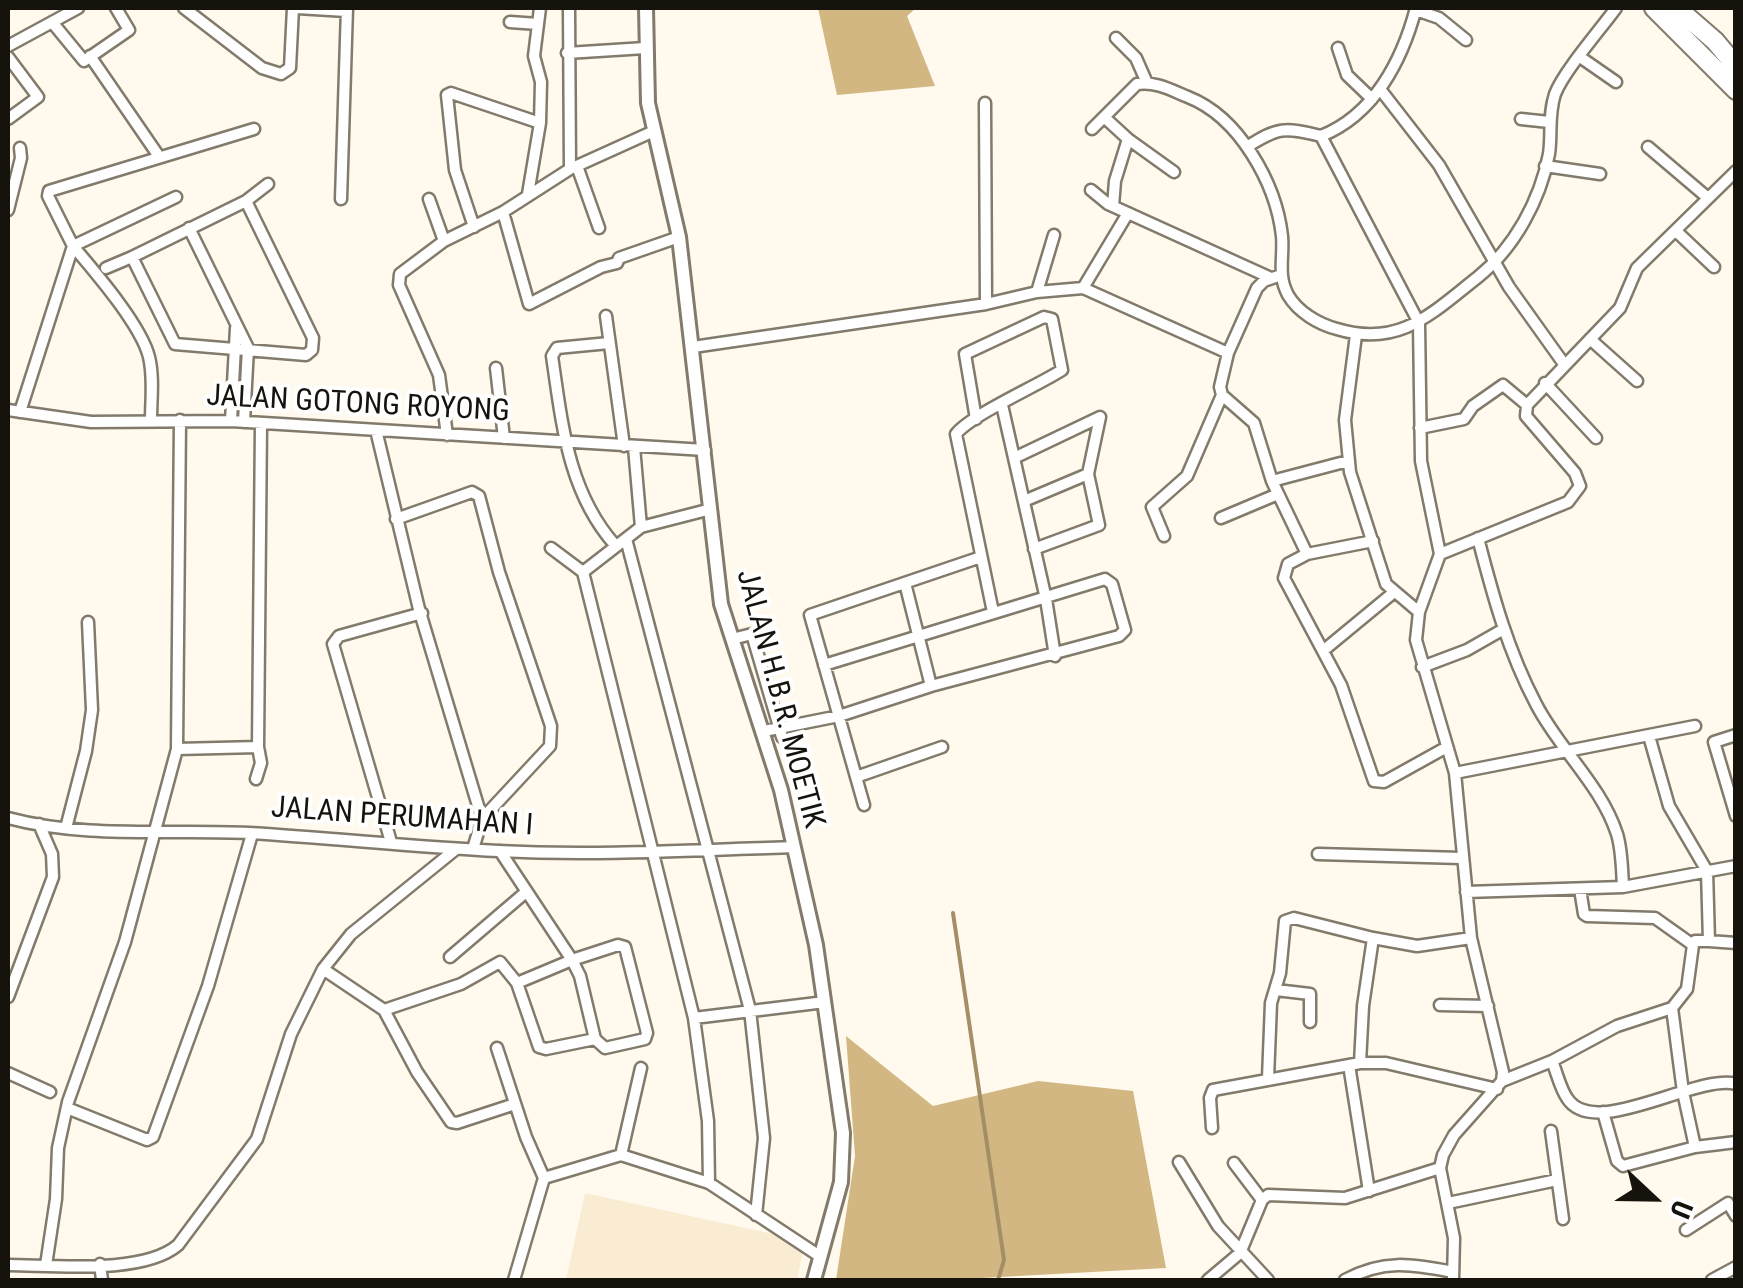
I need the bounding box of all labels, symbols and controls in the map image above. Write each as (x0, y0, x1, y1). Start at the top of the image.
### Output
street label: JALAN GOTONG ROYONG (205, 379, 511, 431)
street label: JALAN H.B.R. MOETIK (727, 566, 831, 832)
street label: JALAN PERUMAHAN I (270, 791, 534, 845)
north arrow (1603, 1148, 1703, 1248)
text: U (1663, 1196, 1700, 1223)

